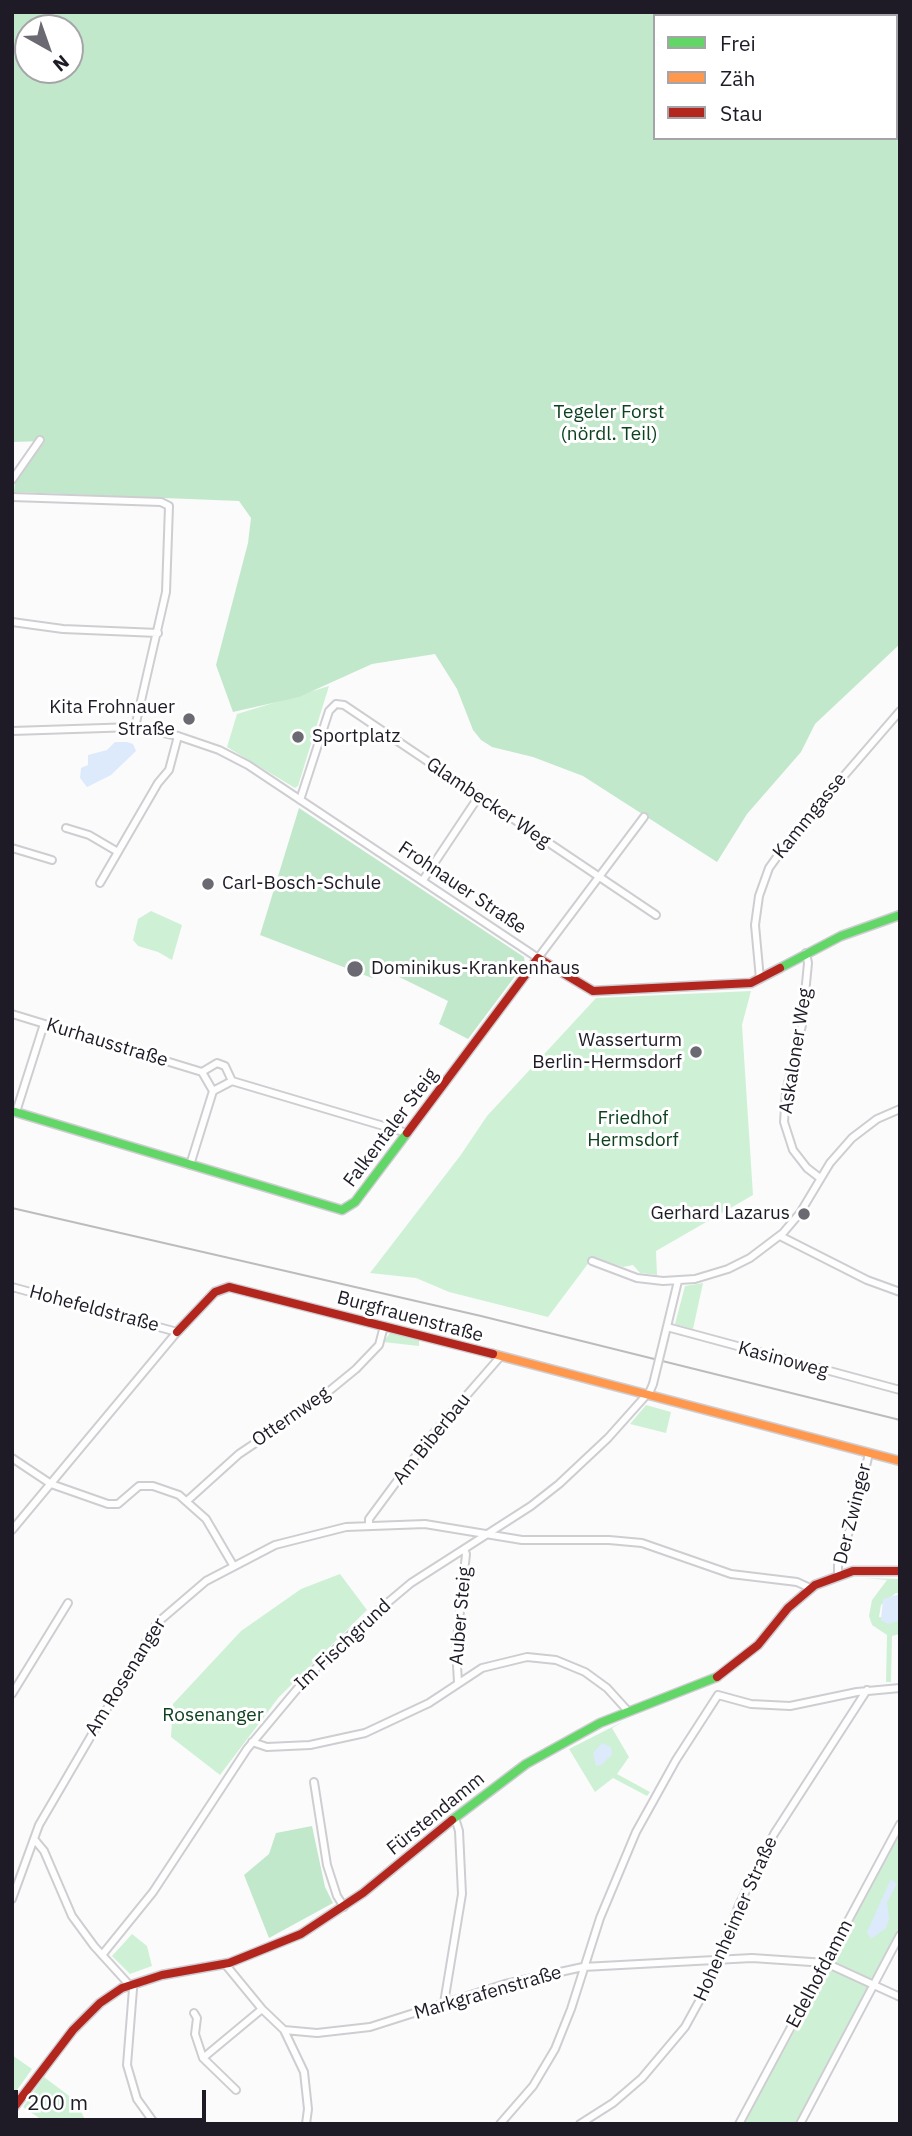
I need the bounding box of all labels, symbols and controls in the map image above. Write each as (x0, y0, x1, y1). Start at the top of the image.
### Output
north arrow (14, 14, 84, 84)
legend (653, 14, 898, 140)
text: Frei (720, 29, 756, 57)
text: N (48, 50, 74, 77)
text: Zäh (720, 64, 755, 92)
text: Stau (720, 99, 763, 127)
park label: Tegeler Forst (nördl. Teil) (553, 402, 665, 446)
place label: Kita Frohnauer Straße (49, 697, 175, 741)
marker: Kita Frohnauer Straße (181, 711, 197, 727)
place label: Sportplatz (312, 726, 400, 748)
marker: Sportplatz (290, 729, 306, 745)
street label: Glambecker Weg (422, 753, 554, 853)
street label: Kammgasse (768, 768, 852, 864)
street label: Frohnauer Straße (394, 837, 530, 939)
place label: Carl-Bosch-Schule (222, 873, 381, 895)
marker: Carl-Bosch-Schule (200, 876, 216, 892)
place label: Dominikus-Krankenhaus (371, 958, 580, 980)
marker: Dominikus-Krankenhaus (345, 959, 365, 979)
street label: Askaloner Weg (775, 986, 817, 1116)
street label: Kurhausstraße (43, 1014, 171, 1072)
place label: Wasserturm Berlin-Hermsdorf (532, 1030, 682, 1074)
marker: Wasserturm Berlin-Hermsdorf (688, 1044, 704, 1060)
street label: Falkentaler Steig (339, 1064, 443, 1192)
park label: Friedhof Hermsdorf (587, 1108, 679, 1152)
place label: Gerhard Lazarus (650, 1203, 790, 1225)
marker: Gerhard Lazarus (796, 1206, 812, 1222)
street label: Hohefeldstraße (27, 1281, 161, 1337)
street label: Burgfrauenstraße (334, 1287, 486, 1347)
street label: Kasinoweg (736, 1337, 830, 1383)
street label: Otternweg (248, 1382, 334, 1452)
street label: Am Biberbau (388, 1389, 476, 1489)
street label: Der Zwinger (829, 1461, 877, 1567)
street label: Auber Steig (445, 1566, 477, 1666)
street label: Im Fischgrund (290, 1595, 396, 1695)
street label: Am Rosenanger (81, 1614, 171, 1740)
park label: Rosenanger (162, 1705, 264, 1727)
street label: Fürstendamm (383, 1768, 489, 1860)
street label: Hohenheimer Straße (689, 1833, 783, 2005)
street label: Edelhofdamm (782, 1916, 858, 2032)
street label: Markgrafenstraße (412, 1961, 564, 2025)
scale bar (18, 2076, 210, 2120)
text: 200 m (27, 2088, 88, 2116)

